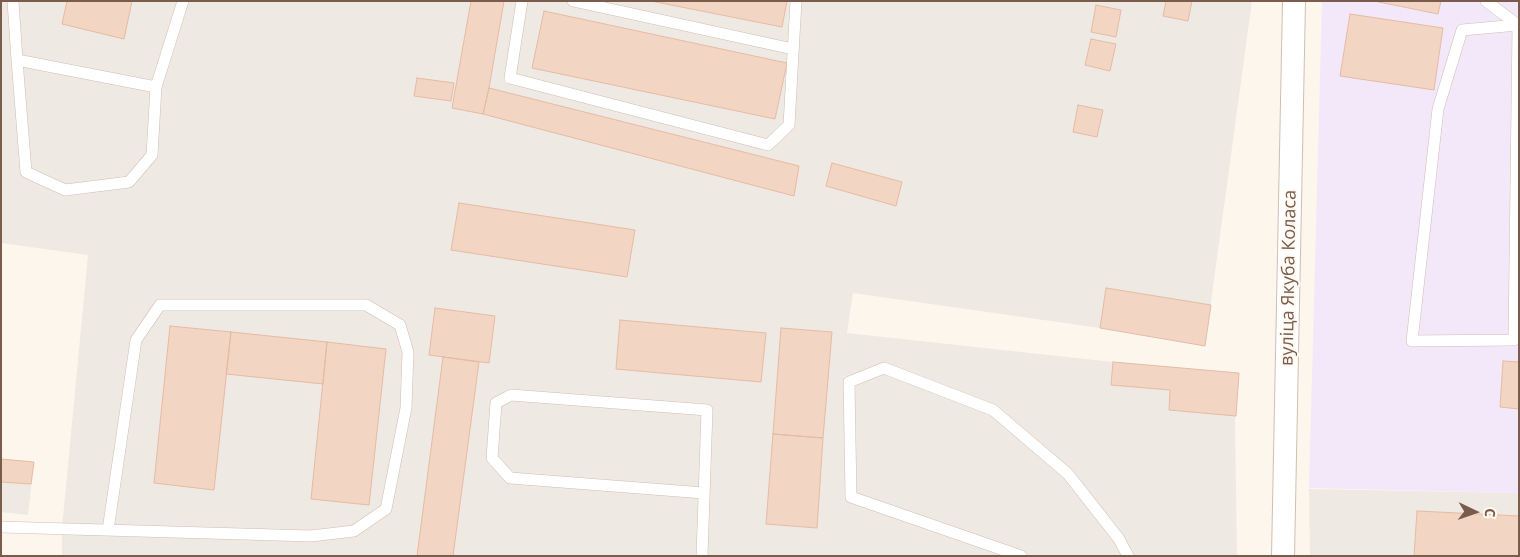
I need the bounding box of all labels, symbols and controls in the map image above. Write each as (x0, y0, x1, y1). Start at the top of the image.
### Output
street label: вуліца Якуба Коласа (1277, 190, 1301, 366)
north arrow (1450, 487, 1500, 537)
text: С (1481, 508, 1500, 518)

